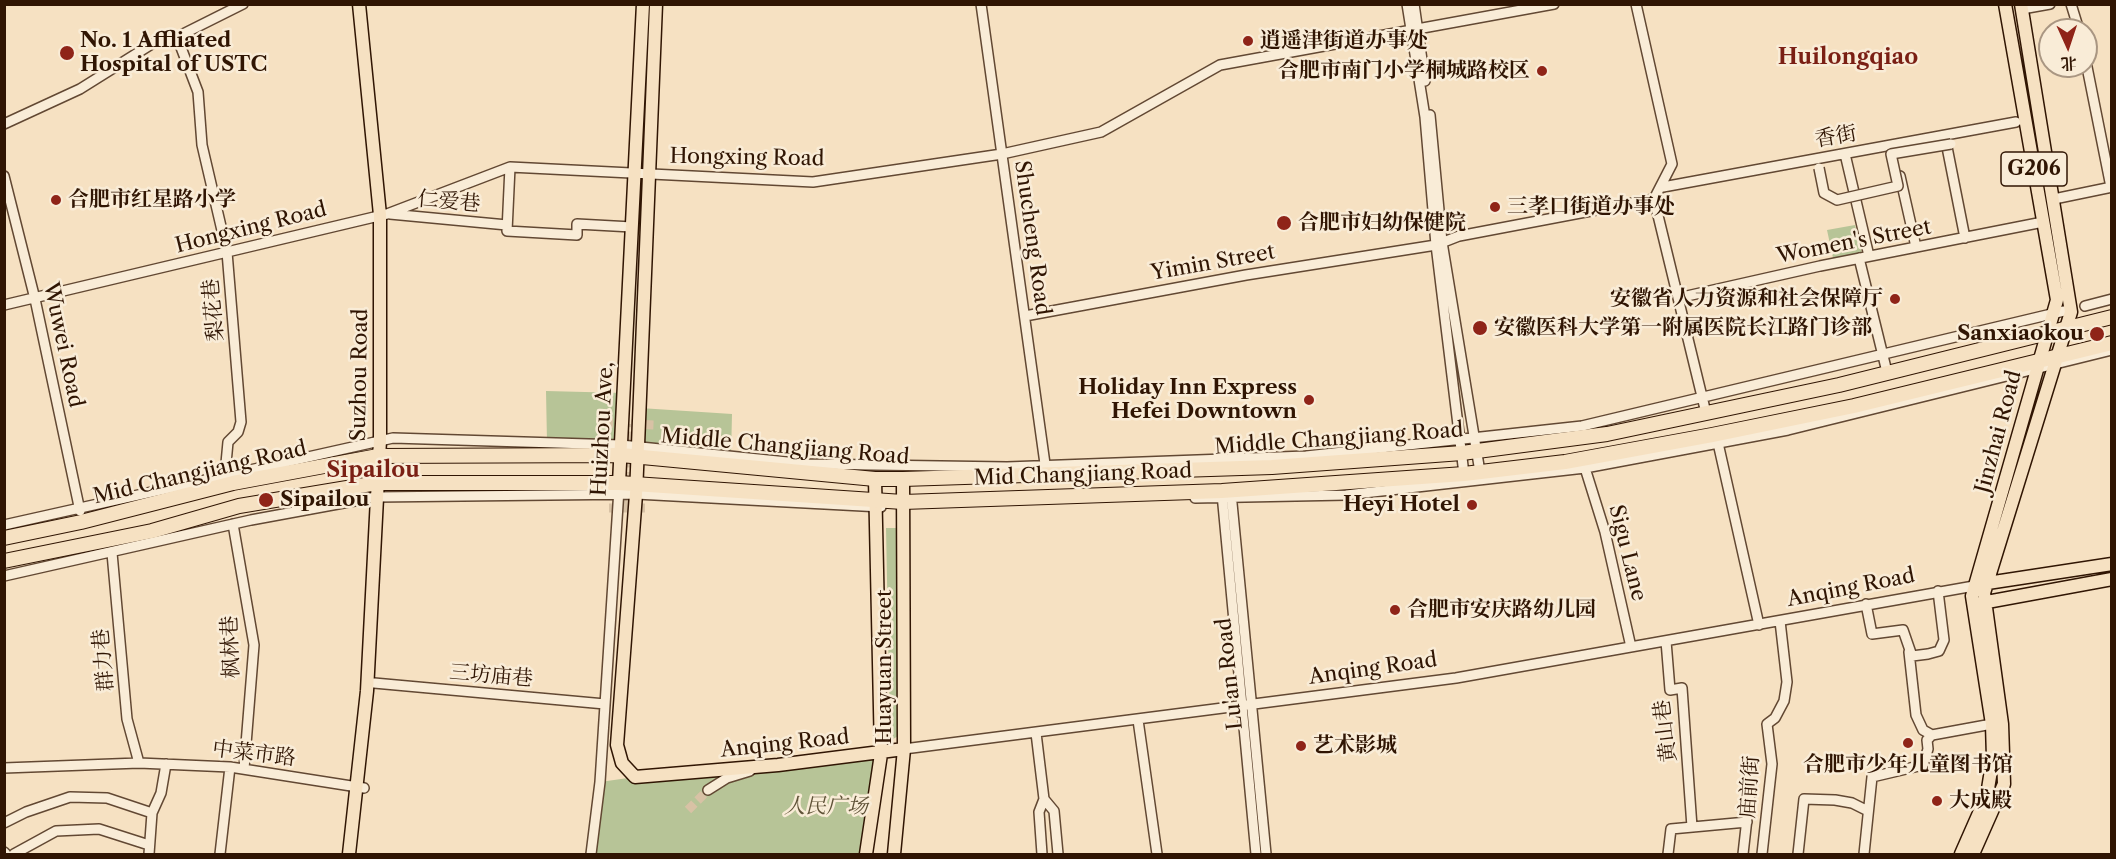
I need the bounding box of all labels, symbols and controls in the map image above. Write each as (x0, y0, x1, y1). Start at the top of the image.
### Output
north arrow (2038, 18, 2098, 78)
place label: No. 1 Affliated Hospital of USTC (80, 28, 267, 78)
place label: 逍遥津街道办事处 (1260, 28, 1428, 54)
marker: 逍遥津街道办事处 (1241, 34, 1255, 48)
marker: No. 1 Affliated Hospital of USTC (58, 44, 76, 62)
district label: Huilongqiao (1778, 45, 1918, 71)
text: 北 (2060, 54, 2077, 74)
place label: 合肥市南门小学桐城路校区 (1278, 58, 1530, 84)
marker: 合肥市南门小学桐城路校区 (1535, 64, 1549, 78)
street label: 香街 (1813, 121, 1859, 153)
street label: Hongxing Road (669, 144, 825, 172)
road number: G206 (2001, 152, 2067, 186)
street label: Shucheng Road (1009, 159, 1055, 317)
place label: 合肥市红星路小学 (68, 187, 236, 213)
street label: 仁爱巷 (417, 187, 481, 217)
marker: 合肥市红星路小学 (49, 193, 63, 207)
place label: 三孝口街道办事处 (1507, 194, 1675, 220)
street label: Hongxing Road (173, 197, 329, 259)
marker: 三孝口街道办事处 (1488, 200, 1502, 214)
place label: 合肥市妇幼保健院 (1298, 210, 1466, 236)
marker: 合肥市妇幼保健院 (1275, 214, 1293, 232)
street label: Women's Street (1775, 215, 1933, 269)
street label: Yimin Street (1149, 240, 1277, 286)
street label: 梨花巷 (199, 278, 229, 342)
street label: Wuwei Road (37, 280, 89, 410)
place label: 安徽省人力资源和社会保障厅 (1610, 286, 1883, 312)
marker: 安徽省人力资源和社会保障厅 (1888, 292, 1902, 306)
street label: Suzhou Road (346, 308, 374, 442)
place label: 安徽医科大学第一附属医院长江路门诊部 (1494, 315, 1872, 341)
marker: 安徽医科大学第一附属医院长江路门诊部 (1471, 319, 1489, 337)
place label: Sanxiaokou (1957, 321, 2084, 347)
marker: Sanxiaokou (2088, 325, 2106, 343)
street label: Huizhou Ave, (587, 361, 619, 497)
street label: Jinzhai Road (1971, 368, 2027, 496)
place label: Holiday Inn Express Hefei Downtown (1078, 375, 1297, 425)
marker: Holiday Inn Express Hefei Downtown (1302, 393, 1316, 407)
street label: Middle Changjiang Road (1214, 418, 1464, 460)
street label: Middle Changjiang Road (660, 424, 910, 470)
street label: Mid Changjiang Road (91, 436, 309, 510)
district label: Sipailou (326, 458, 420, 484)
street label: Mid Changjiang Road (973, 459, 1193, 491)
place label: Sipailou (280, 487, 369, 513)
marker: Sipailou (257, 491, 275, 509)
place label: Heyi Hotel (1343, 492, 1460, 518)
marker: Heyi Hotel (1465, 498, 1479, 512)
street label: Sigu Lane (1603, 502, 1651, 604)
street label: Anqing Road (1785, 563, 1917, 613)
street label: Huayuan Street (872, 589, 898, 745)
place label: 合肥市安庆路幼儿园 (1407, 597, 1596, 623)
marker: 合肥市安庆路幼儿园 (1388, 603, 1402, 617)
street label: 枫林巷 (217, 615, 245, 679)
street label: Lu'an Road (1212, 617, 1248, 731)
street label: 群力巷 (89, 628, 119, 692)
street label: Anqing Road (1307, 648, 1439, 690)
street label: 三坊庙巷 (448, 660, 534, 692)
street label: 黄山巷 (1650, 698, 1682, 764)
street label: Anqing Road (719, 725, 851, 763)
place label: 艺术影城 (1313, 733, 1397, 759)
street label: 中菜市路 (211, 736, 297, 772)
marker: 合肥市少年儿童图书馆 (1901, 736, 1915, 750)
marker: 艺术影城 (1294, 739, 1308, 753)
place label: 合肥市少年儿童图书馆 (1803, 752, 2013, 778)
street label: 庙前街 (1735, 755, 1765, 819)
place label: 大成殿 (1949, 788, 2012, 814)
park label: 人民广场 (784, 794, 868, 820)
marker: 大成殿 (1930, 794, 1944, 808)

